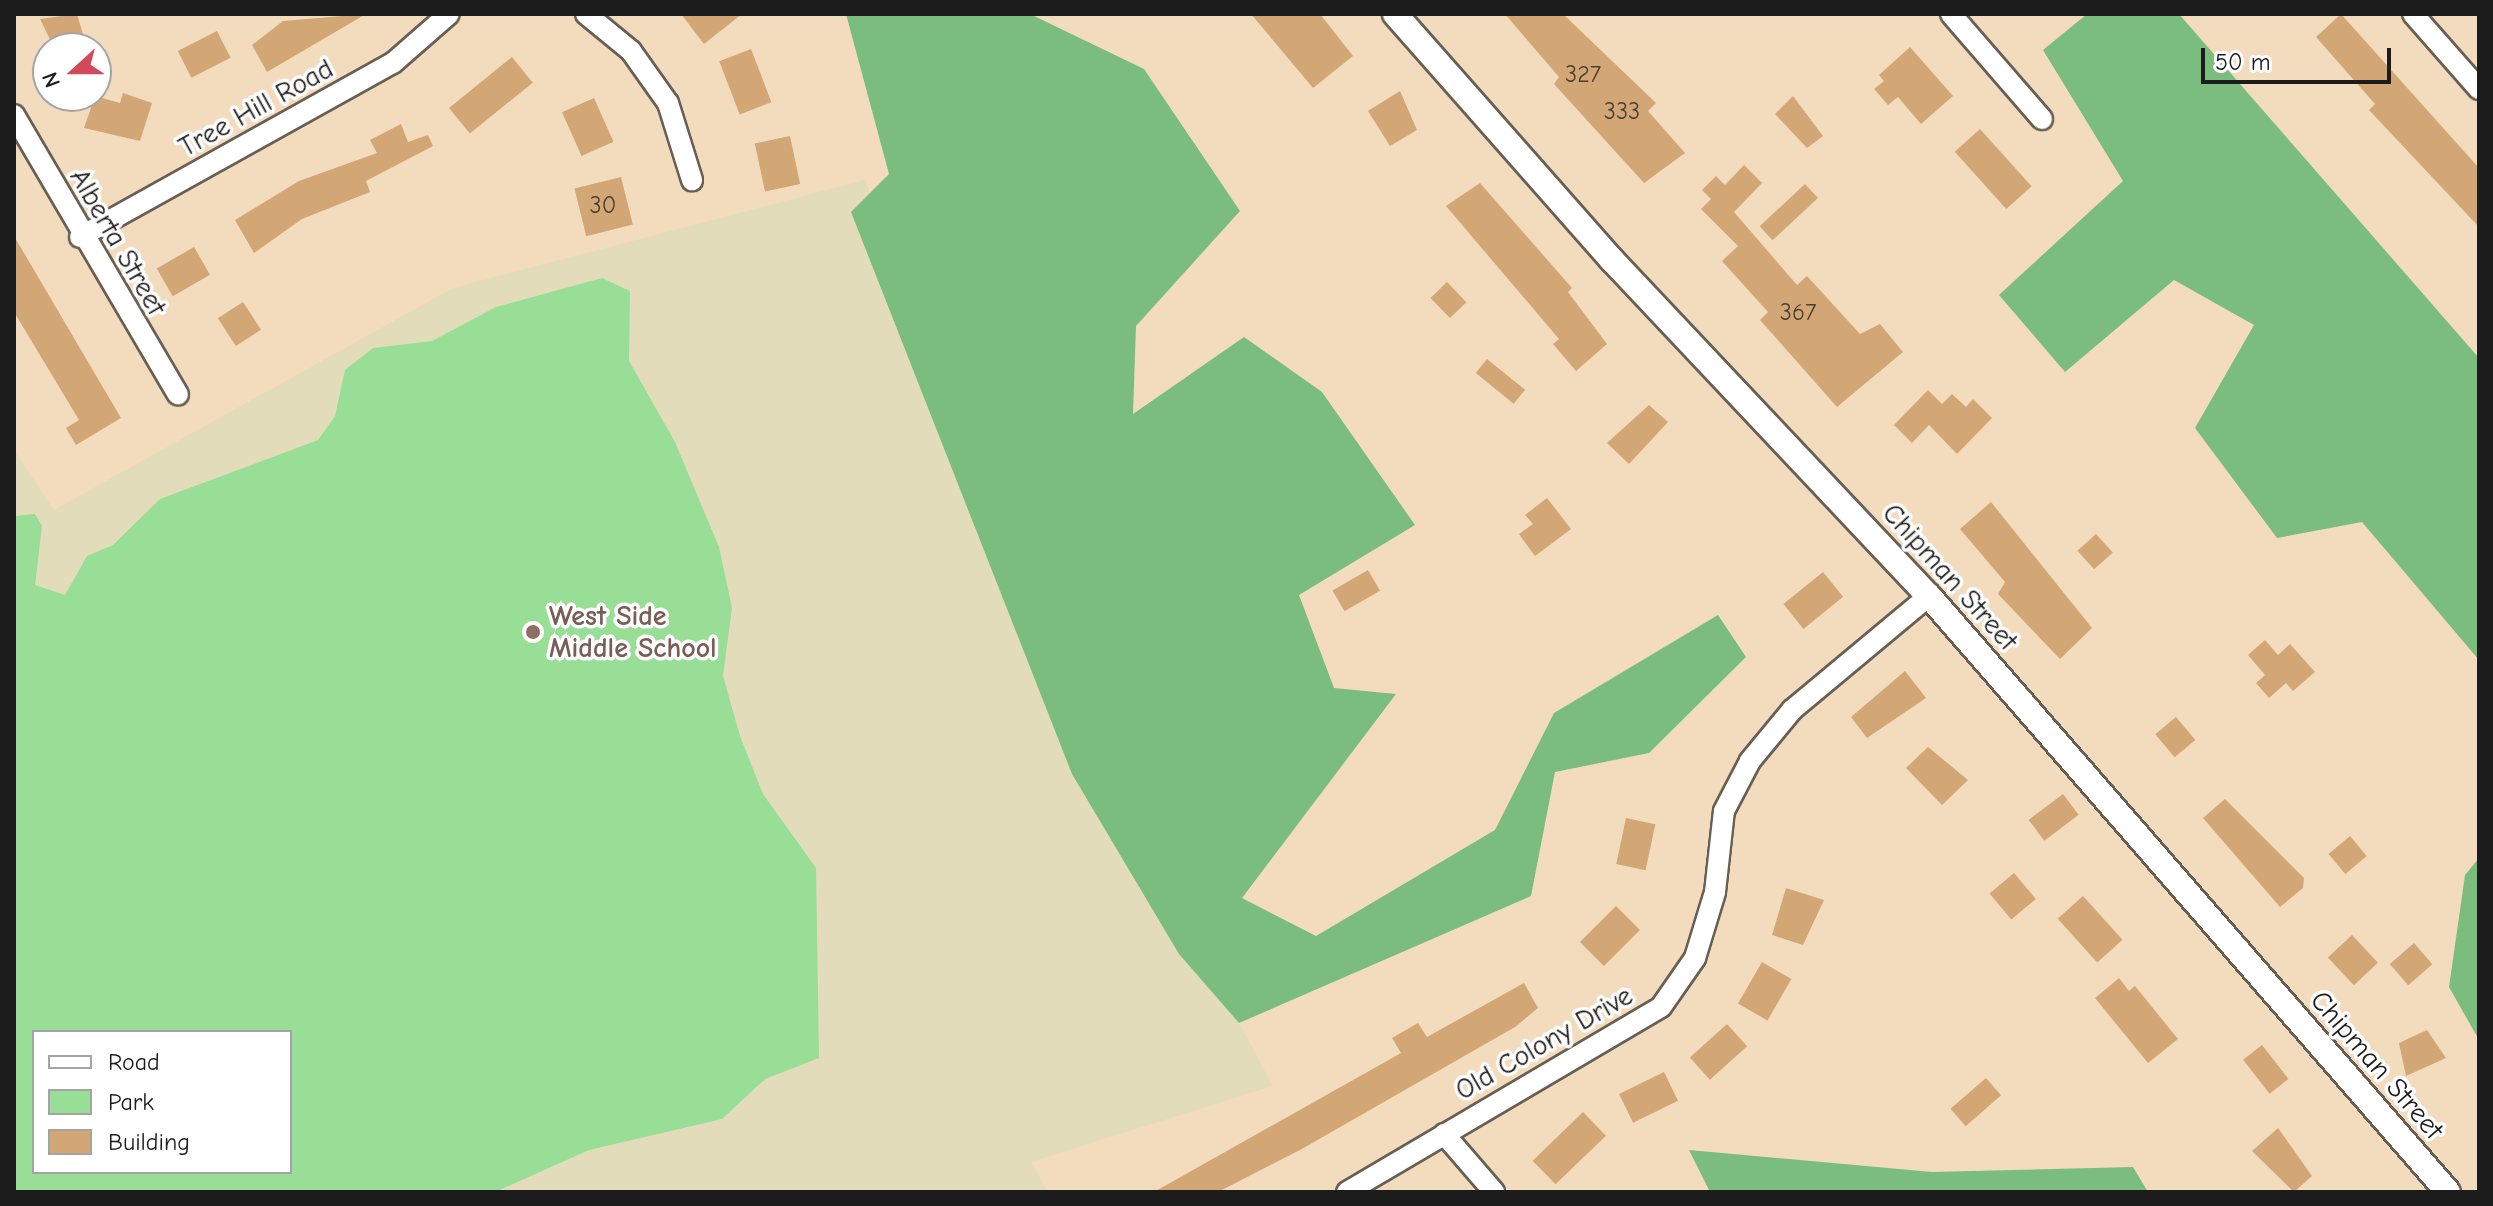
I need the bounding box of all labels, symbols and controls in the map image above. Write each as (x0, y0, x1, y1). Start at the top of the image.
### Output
north arrow (32, 32, 112, 112)
scale bar (2205, 32, 2395, 82)
text: 50 m (2215, 48, 2271, 76)
street label: Tree Hill Road (173, 52, 339, 164)
house number: 327 (1565, 61, 1601, 89)
text: N (37, 69, 66, 91)
house number: 333 (1604, 98, 1640, 126)
street label: Alberta Street (63, 163, 173, 321)
house number: 30 (590, 192, 616, 220)
house number: 367 (1780, 299, 1816, 327)
street label: Chipman Street (1875, 497, 2025, 657)
place label: West Side Middle School (549, 599, 717, 665)
marker: West Side Middle School (524, 623, 542, 641)
street label: Old Colony Drive (1449, 979, 1639, 1107)
street label: Chipman Street (2303, 984, 2451, 1146)
legend (32, 1030, 292, 1174)
text: Road (108, 1048, 160, 1076)
text: Park (108, 1088, 154, 1116)
text: Building (108, 1128, 190, 1156)

